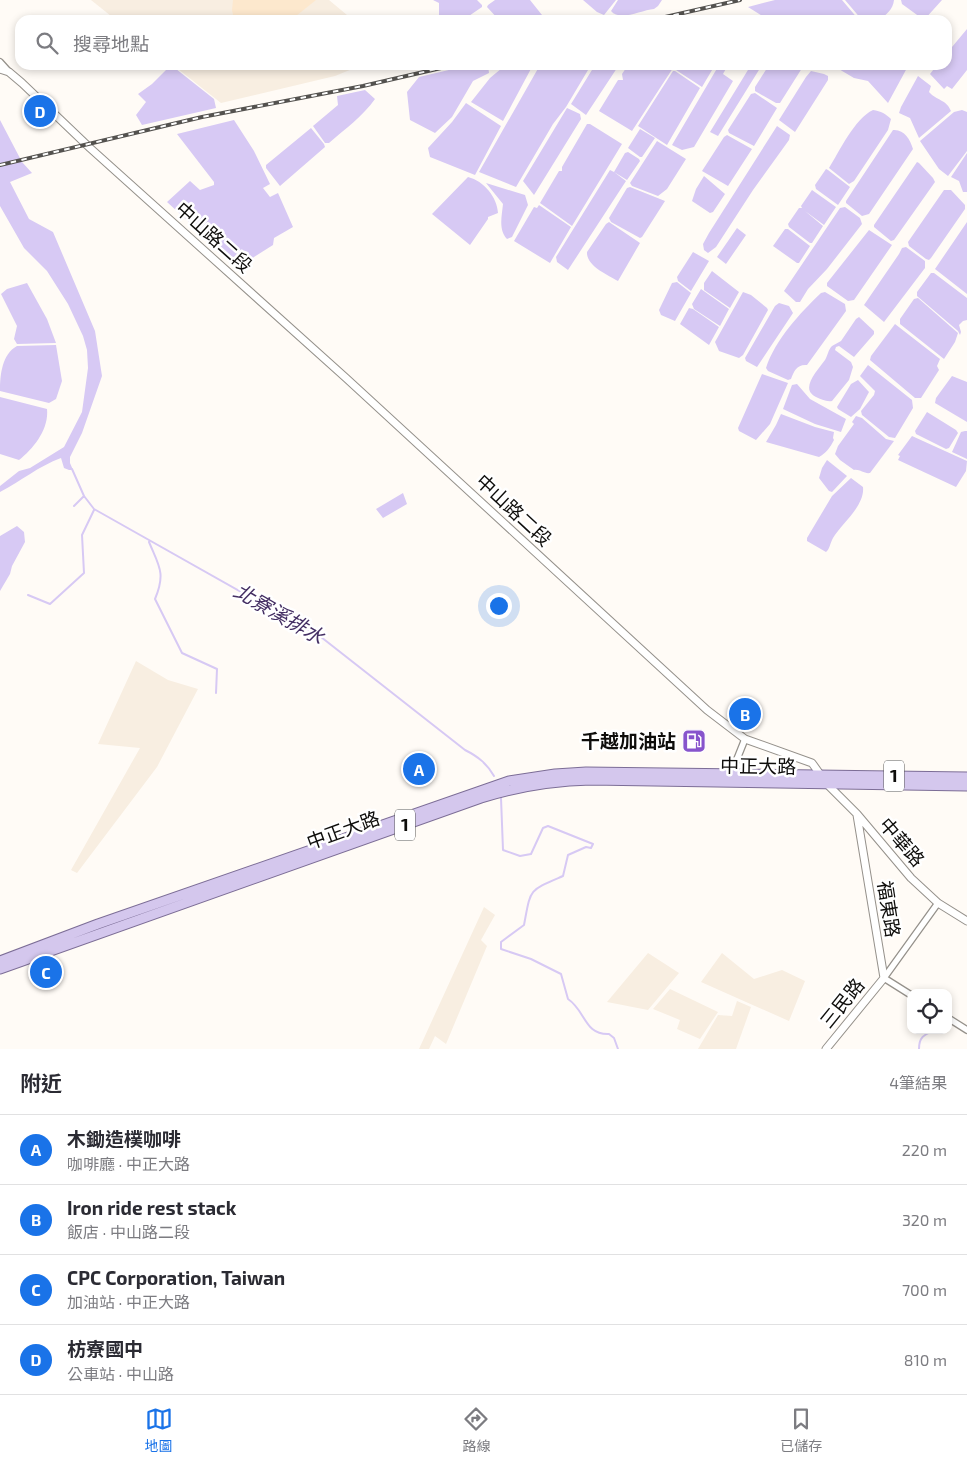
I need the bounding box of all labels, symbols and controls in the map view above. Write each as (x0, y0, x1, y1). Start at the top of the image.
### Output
search box (15, 15, 952, 70)
icon: search (33, 29, 61, 57)
text: 搜尋地點 (73, 32, 149, 55)
pin: D (24, 92, 56, 130)
street label: 中山路二段 (171, 196, 257, 277)
street label: 中山路二段 (472, 469, 557, 550)
water label: 北寮溪排水 (230, 578, 330, 649)
your location (486, 593, 512, 619)
pin: B (729, 695, 761, 733)
fuel station icon: 千越加油站 (681, 728, 707, 754)
place label: 千越加油站 (581, 729, 676, 752)
pin: A (403, 750, 435, 788)
street label: 中正大路 (720, 753, 796, 778)
road number: 1 (884, 760, 904, 791)
street label: 中正大路 (303, 806, 382, 853)
road number: 1 (395, 810, 415, 840)
street label: 中華路 (875, 813, 930, 871)
street label: 福東路 (874, 879, 905, 939)
pin: C (30, 953, 62, 991)
street label: 三民路 (815, 973, 868, 1032)
map controls (907, 989, 952, 1034)
button: locate (907, 989, 952, 1034)
text: 附近 (20, 1070, 62, 1095)
text: 4筆結果 (889, 1073, 947, 1092)
text: 木鋤造樸咖啡 (67, 1127, 181, 1150)
text: A (31, 1140, 41, 1159)
text: 220 m (902, 1140, 947, 1159)
text: 咖啡廳 · 中正大路 (67, 1154, 190, 1173)
text: Iron ride rest stack (67, 1196, 236, 1219)
text: B (31, 1210, 41, 1229)
text: 320 m (902, 1210, 947, 1229)
text: 飯店 · 中山路二段 (67, 1222, 190, 1241)
text: CPC Corporation, Taiwan (67, 1266, 285, 1289)
text: C (31, 1280, 41, 1299)
text: 700 m (902, 1280, 947, 1299)
text: 加油站 · 中正大路 (67, 1292, 190, 1311)
text: 枋寮國中 (67, 1337, 143, 1360)
text: D (31, 1350, 41, 1369)
text: 810 m (904, 1350, 947, 1369)
text: 公車站 · 中山路 (67, 1364, 174, 1383)
tab: 地圖 (145, 1405, 173, 1455)
tab: 路線 (462, 1405, 490, 1455)
tab: 已儲存 (780, 1405, 822, 1455)

